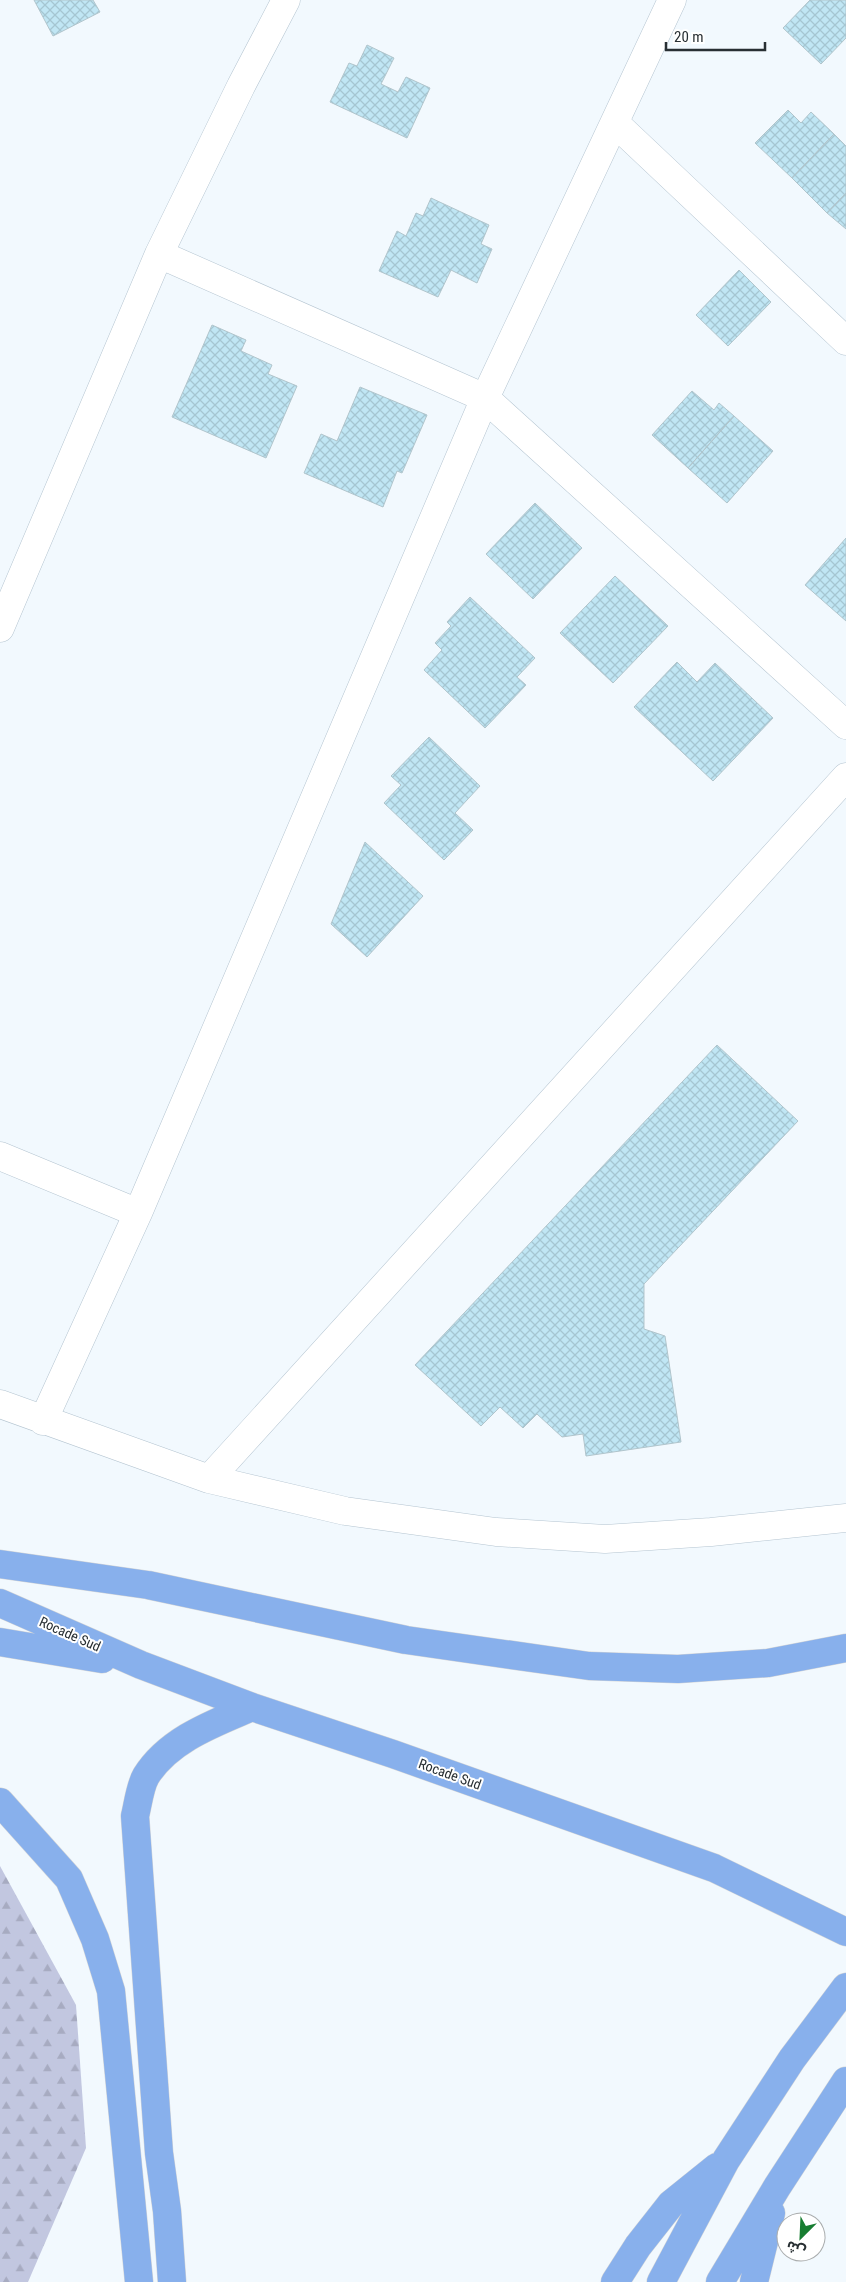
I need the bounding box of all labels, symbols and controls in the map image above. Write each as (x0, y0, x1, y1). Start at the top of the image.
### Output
scale bar (666, 20, 765, 52)
text: 20 m (674, 28, 704, 46)
street label: Rocade Sud (37, 1613, 103, 1655)
street label: Rocade Sud (417, 1755, 483, 1793)
north arrow (776, 2212, 826, 2262)
text: ش (784, 2238, 808, 2260)

